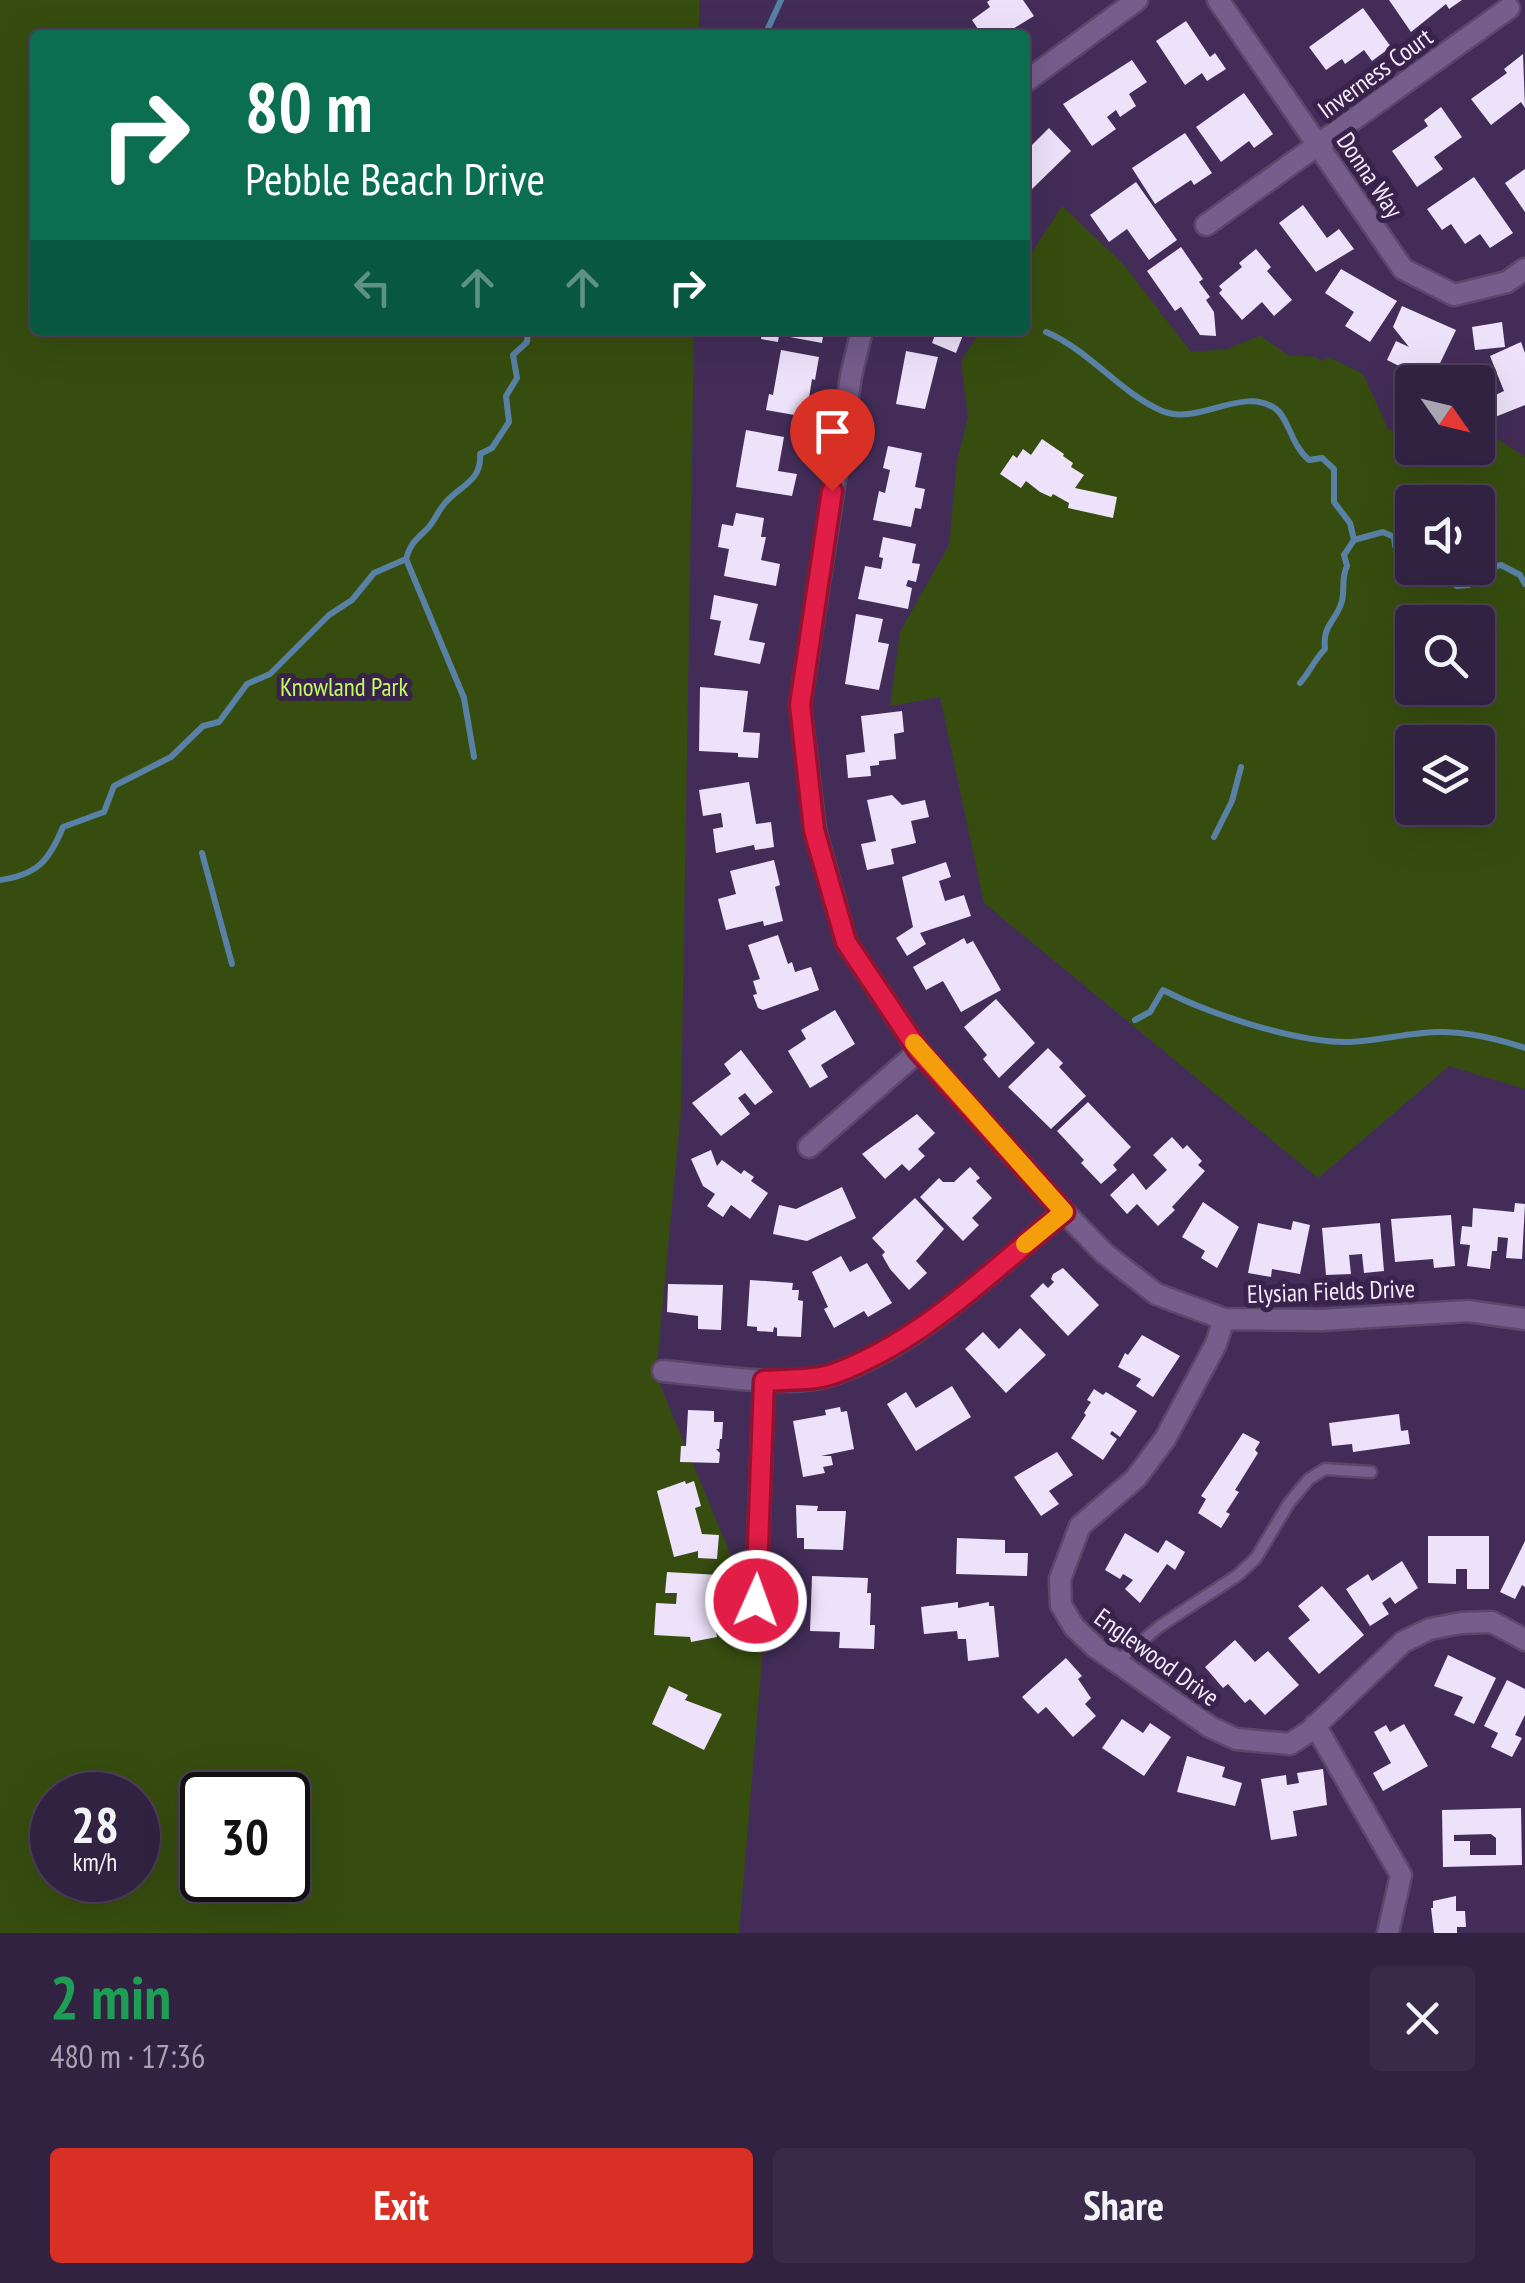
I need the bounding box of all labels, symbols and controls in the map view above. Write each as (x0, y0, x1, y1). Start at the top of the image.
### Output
street label: Inverness Court (1311, 21, 1439, 125)
text: 80 m (245, 61, 373, 151)
icon: right (80, 70, 210, 200)
street label: Donna Way (1330, 126, 1410, 224)
text: Pebble Beach Drive (245, 149, 545, 207)
icon: left (345, 260, 400, 315)
icon: ahead (450, 260, 505, 315)
icon: ahead (555, 260, 610, 315)
icon: right (660, 260, 715, 315)
north arrow (1395, 365, 1495, 465)
map controls (1395, 365, 1495, 825)
pin (790, 389, 875, 492)
icon: arrive (805, 404, 860, 459)
button: sound (1395, 485, 1495, 585)
button: search (1395, 605, 1495, 705)
park label: Knowland Park (280, 671, 408, 703)
button: layers (1395, 725, 1495, 825)
street label: Elysian Fields Drive (1246, 1272, 1416, 1310)
position arrow (704, 1549, 808, 1653)
street label: Englewood Drive (1088, 1601, 1226, 1713)
speed limit sign: 30 (180, 1772, 310, 1902)
text: 28 (71, 1792, 119, 1857)
text: km/h (73, 1846, 117, 1878)
text: 2 min (50, 1958, 171, 2036)
button: close (1370, 1966, 1475, 2071)
text: 480 m · 17:36 (50, 2035, 205, 2077)
button: Exit (50, 2148, 753, 2263)
button: Share (773, 2148, 1475, 2263)

